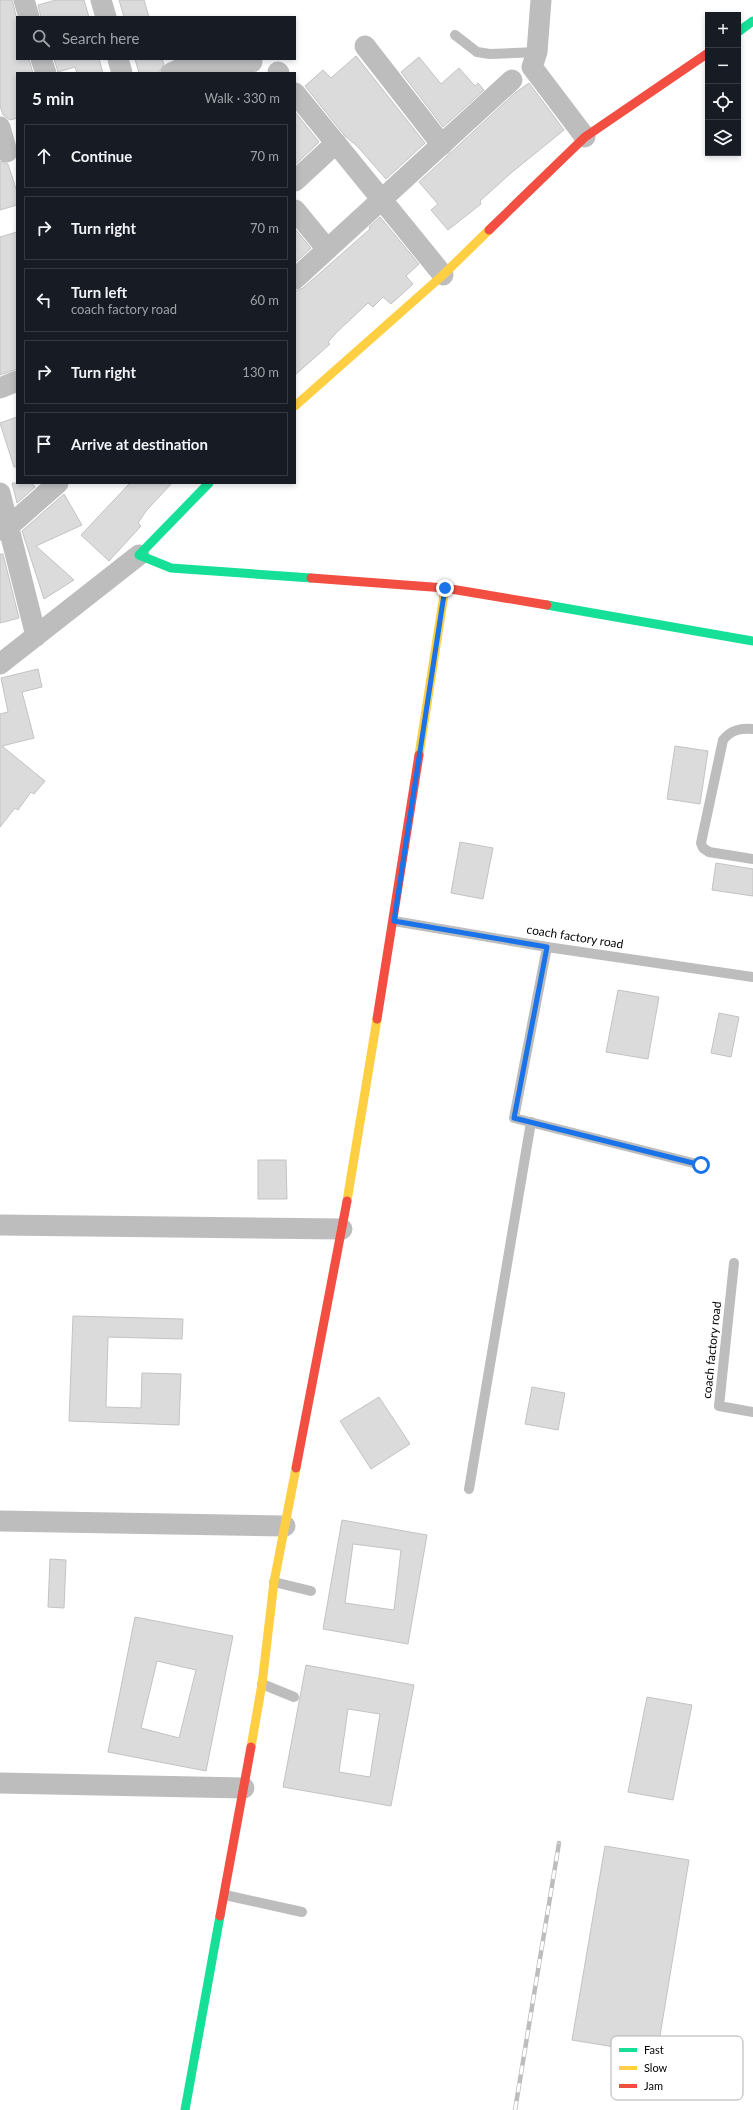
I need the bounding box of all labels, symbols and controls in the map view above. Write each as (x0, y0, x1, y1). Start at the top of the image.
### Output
map controls (705, 12, 741, 156)
button: + (705, 12, 741, 48)
search box (16, 16, 296, 60)
icon: search (30, 27, 52, 49)
text: Search here (62, 29, 139, 47)
button: − (705, 48, 741, 84)
button: locate (705, 84, 741, 120)
text: 5 min (32, 88, 74, 109)
text: Walk · 330 m (204, 90, 280, 106)
button: layers (705, 120, 741, 156)
icon: ahead (33, 145, 55, 167)
text: Continue (71, 147, 132, 165)
text: 70 m (250, 148, 279, 164)
icon: right (33, 217, 55, 239)
text: Turn right (71, 219, 136, 237)
text: 70 m (250, 220, 279, 236)
text: Turn left (71, 283, 127, 301)
icon: left (33, 289, 55, 311)
text: 60 m (250, 292, 279, 308)
text: coach factory road (71, 301, 177, 317)
icon: right (33, 361, 55, 383)
text: Turn right (71, 363, 136, 381)
text: 130 m (242, 364, 279, 380)
icon: arrive (33, 433, 55, 455)
text: Arrive at destination (71, 435, 208, 453)
route end (436, 579, 454, 597)
street label: coach factory road (526, 921, 625, 952)
route start (692, 1156, 710, 1174)
street label: coach factory road (699, 1301, 724, 1399)
legend (611, 2036, 743, 2100)
text: Fast (644, 2043, 664, 2056)
text: Slow (644, 2061, 668, 2074)
text: Jam (644, 2079, 663, 2092)

